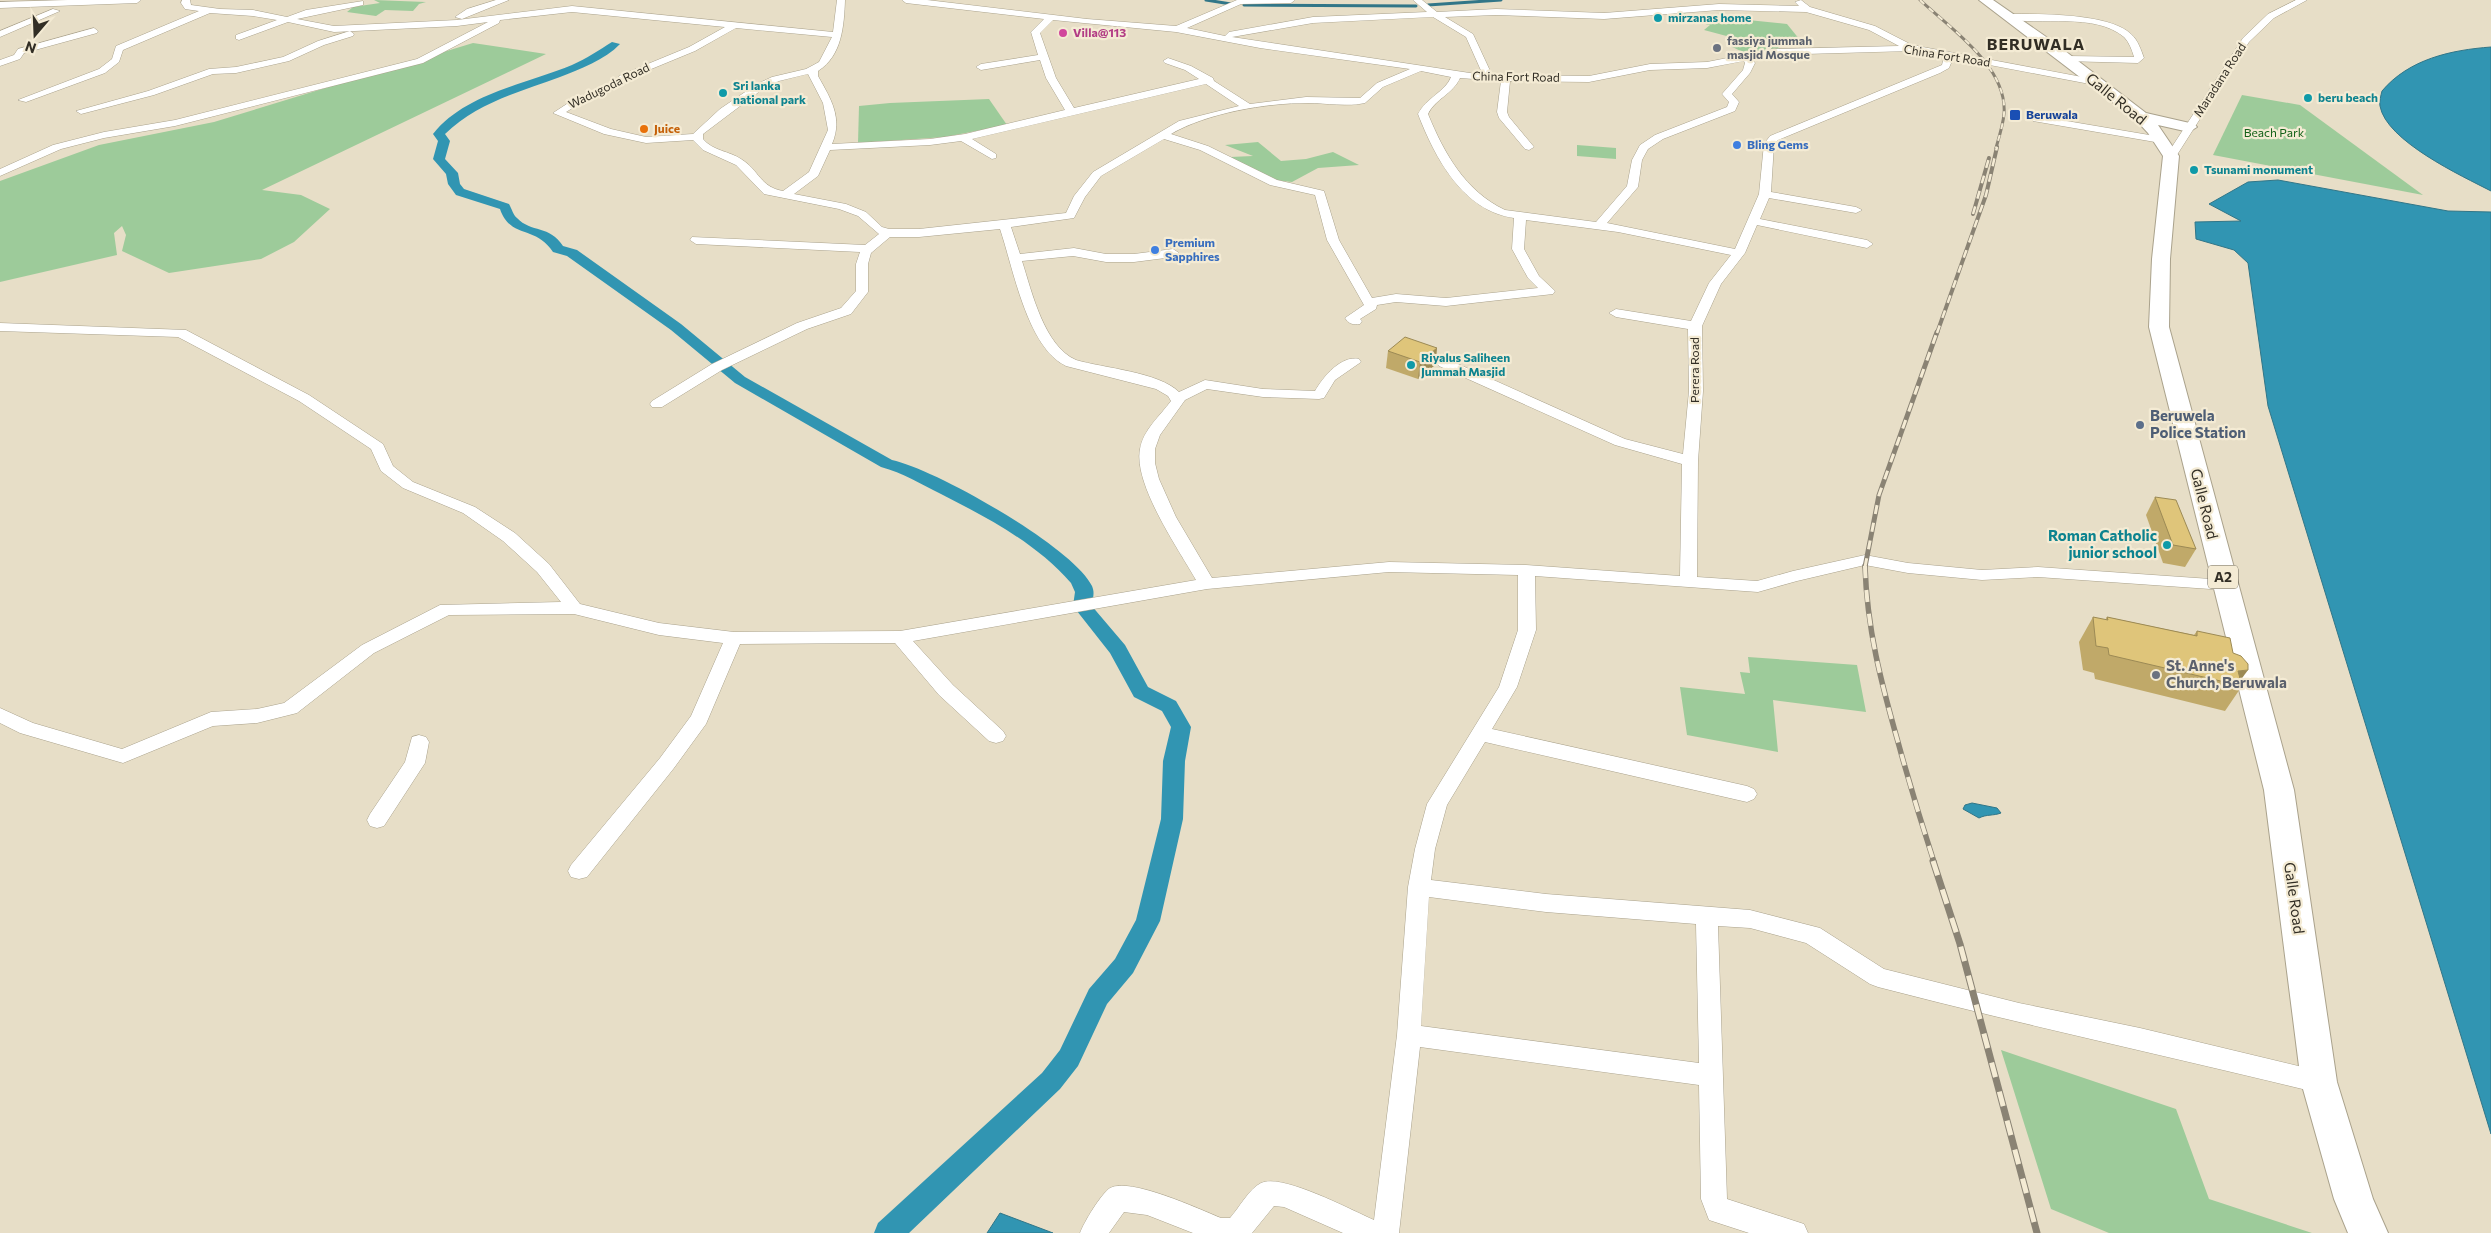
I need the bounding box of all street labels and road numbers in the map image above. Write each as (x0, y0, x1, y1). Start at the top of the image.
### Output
street label: Maradana Road (2190, 40, 2248, 119)
street label: China Fort Road (1903, 41, 1992, 69)
street label: Wadugoda Road (566, 59, 652, 111)
street label: China Fort Road (1472, 68, 1560, 84)
street label: Galle Road (2083, 68, 2150, 128)
street label: Perera Road (1687, 337, 1701, 403)
street label: Galle Road (2187, 467, 2222, 541)
road number: A2 (2208, 566, 2238, 588)
street label: Galle Road (2281, 861, 2309, 935)

